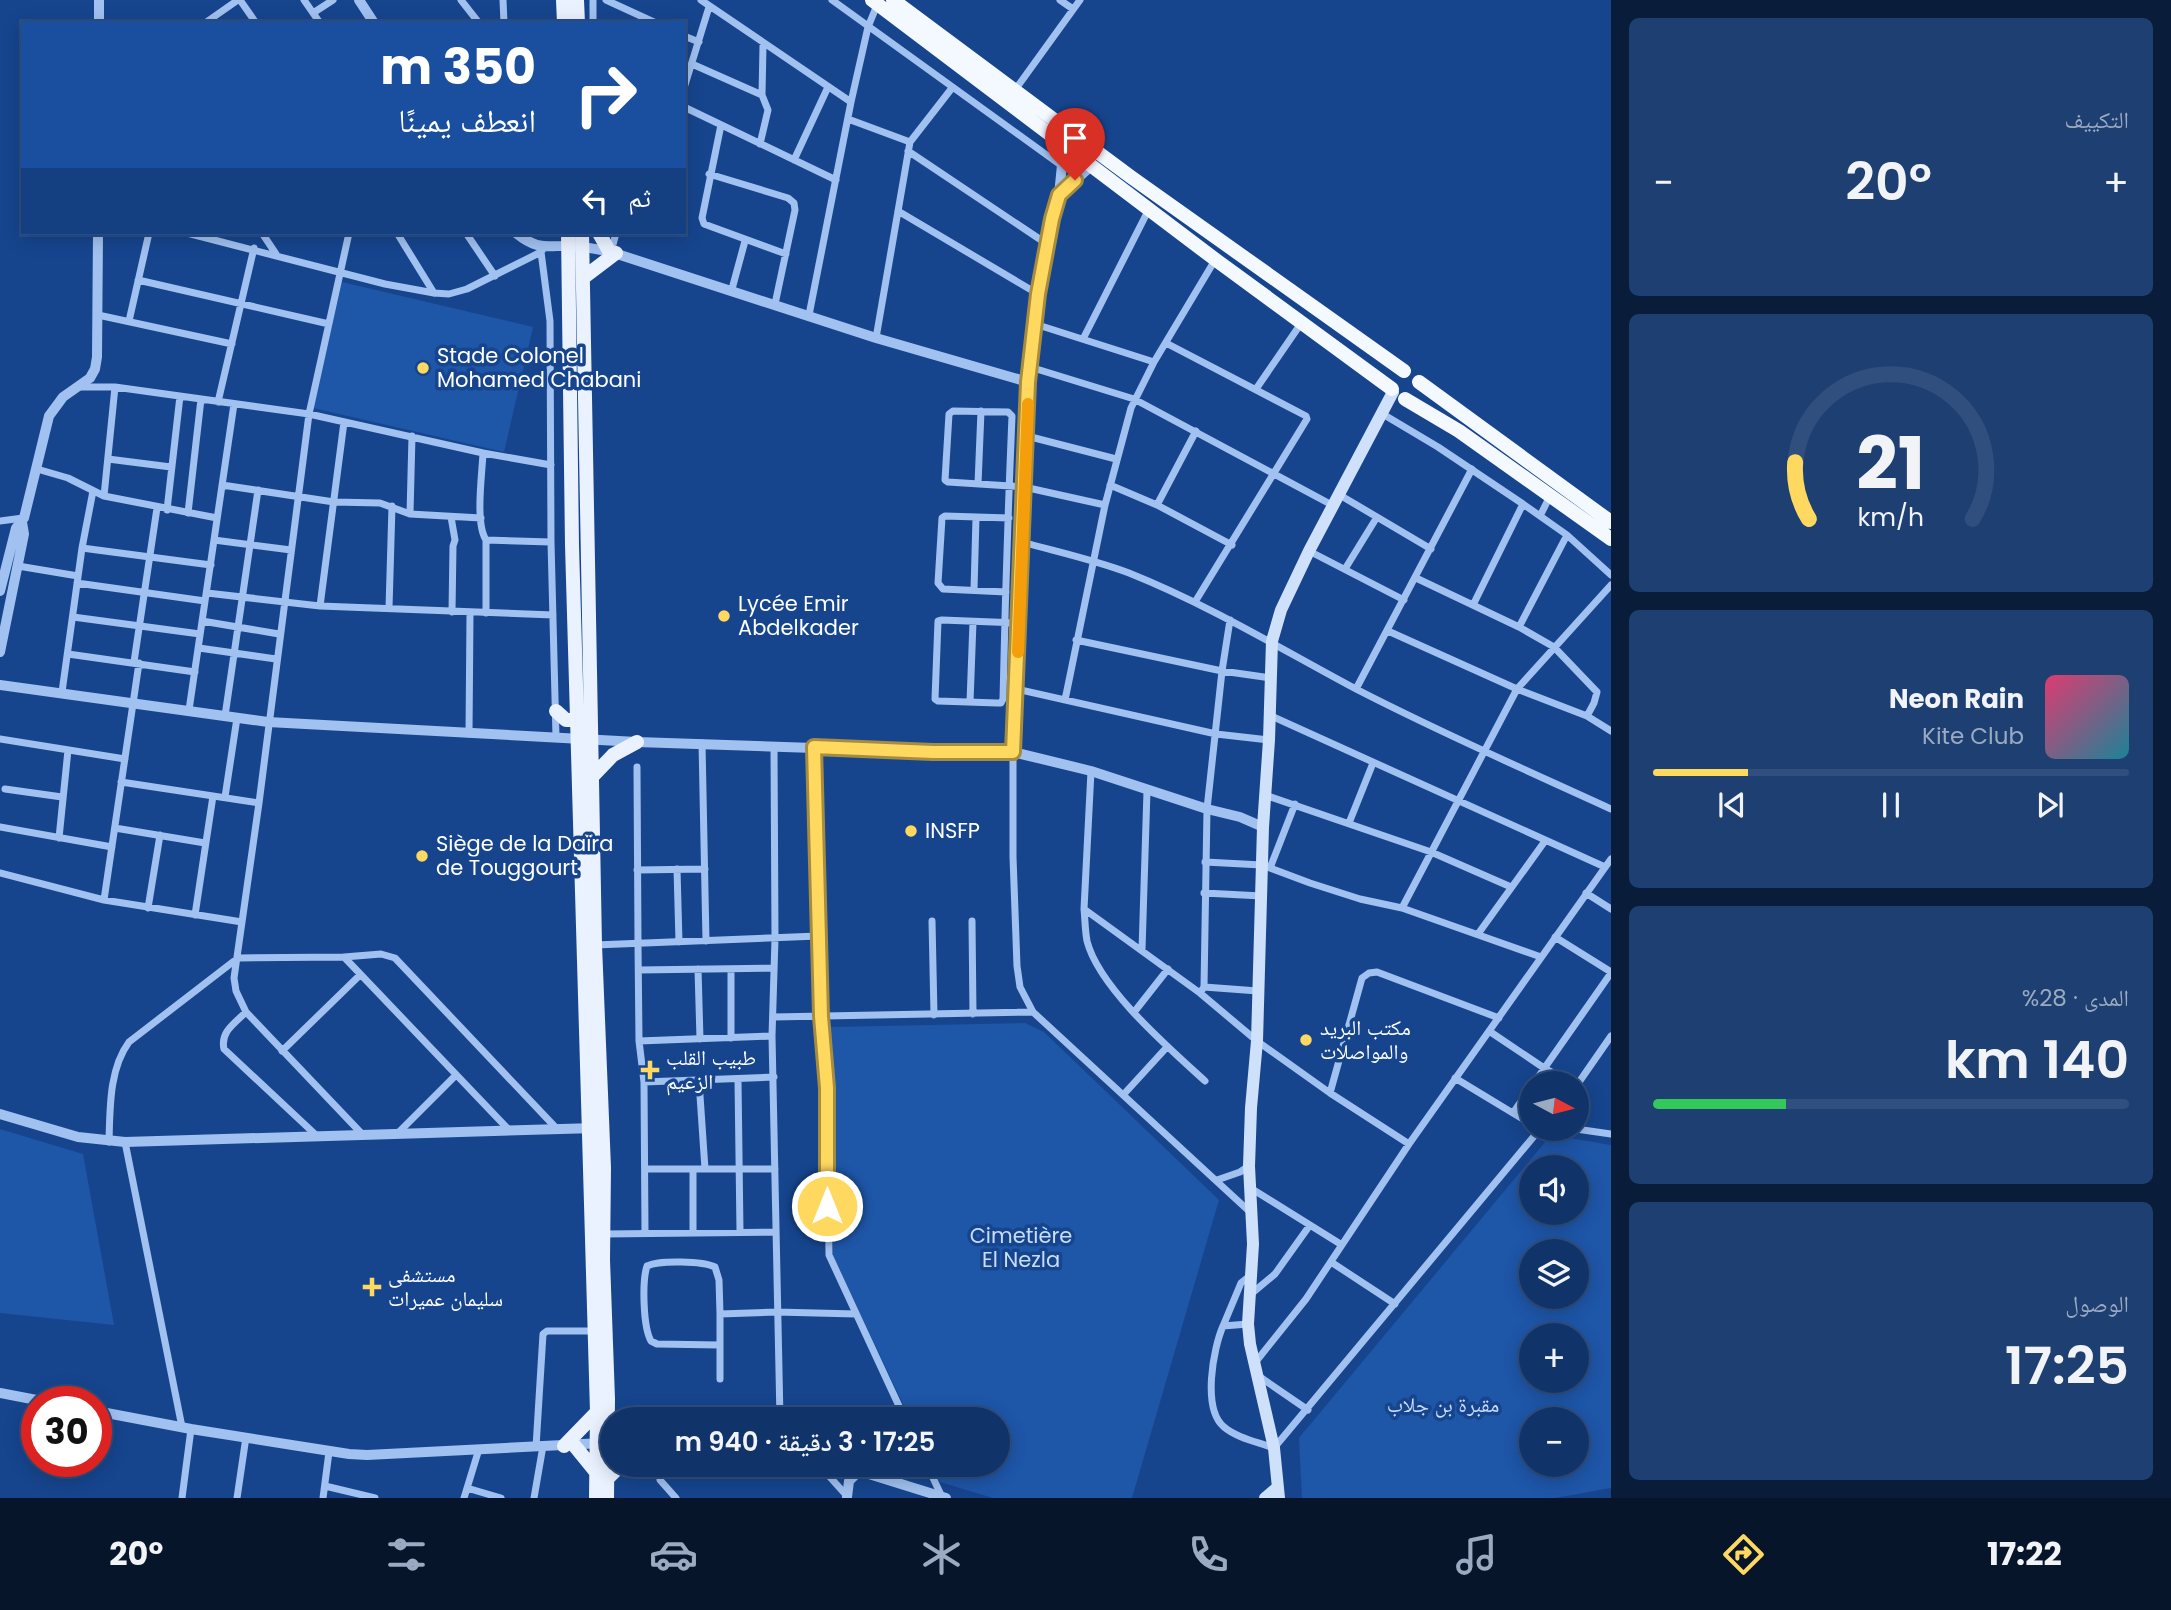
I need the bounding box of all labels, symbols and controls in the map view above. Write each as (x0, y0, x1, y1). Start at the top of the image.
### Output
text: 350 m (380, 33, 536, 101)
icon: right (560, 49, 651, 140)
text: انعطف يمينًا (398, 98, 536, 143)
text: التكييف (2064, 104, 2129, 136)
pin (1045, 108, 1105, 180)
icon: arrive (1056, 119, 1094, 157)
text: 20° (1845, 145, 1932, 218)
text: − (1653, 156, 1674, 209)
text: + (2103, 156, 2129, 209)
text: ثم (628, 180, 651, 216)
icon: left (576, 182, 614, 220)
place label: Stade Colonel Mohamed Chabani (437, 341, 641, 394)
marker: Stade Colonel Mohamed Chabani (415, 360, 431, 376)
text: 21 (1857, 413, 1925, 514)
text: km/h (1858, 500, 1924, 535)
place label: Lycée Emir Abdelkader (738, 589, 859, 642)
marker: Lycée Emir Abdelkader (716, 608, 732, 624)
text: Neon Rain (1889, 681, 2024, 717)
text: Kite Club (1922, 720, 2024, 752)
icon: previous (1713, 786, 1751, 824)
icon: pause (1872, 786, 1910, 824)
icon: next (2031, 786, 2069, 824)
place label: INSFP (925, 816, 980, 845)
marker: INSFP (903, 823, 919, 839)
place label: Siège de la Daïra de Touggourt (436, 829, 613, 882)
marker: Siège de la Daïra de Touggourt (414, 848, 430, 864)
text: المدى · 28% (2022, 982, 2129, 1014)
place label: مكتب البريد والمواصلات (1320, 1013, 1411, 1066)
text: 140 km (1945, 1023, 2129, 1096)
marker: مكتب البريد والمواصلات (1298, 1032, 1314, 1048)
place label: طبيب القلب الزعيم (666, 1043, 756, 1096)
marker: طبيب القلب الزعيم (640, 1060, 660, 1080)
north arrow (1519, 1071, 1589, 1141)
map controls (1519, 1071, 1589, 1477)
button: sound (1519, 1155, 1589, 1225)
position arrow (790, 1169, 864, 1243)
park label: Cimetière El Nezla (970, 1221, 1072, 1274)
button: layers (1519, 1239, 1589, 1309)
place label: مستشفى سليمان عميرات (388, 1260, 503, 1313)
marker: مستشفى سليمان عميرات (362, 1277, 382, 1297)
text: الوصول (2065, 1288, 2129, 1320)
button: + (1519, 1323, 1589, 1393)
text: 17:25 (2005, 1329, 2129, 1402)
speed limit sign: 30 (21, 1386, 112, 1477)
park label: مقبرة بن جلاب (1387, 1390, 1499, 1419)
button: − (1519, 1407, 1589, 1477)
text: 17:25 · 3 دقيقة · 940 m (675, 1424, 935, 1460)
icon: filters (382, 1530, 431, 1579)
icon: car (649, 1530, 698, 1579)
icon: climate (917, 1530, 966, 1579)
icon: phone (1184, 1530, 1233, 1579)
icon: music (1452, 1530, 1501, 1579)
icon: directions (1719, 1530, 1768, 1579)
text: 20° (109, 1531, 163, 1576)
text: 17:22 (1987, 1531, 2062, 1576)

